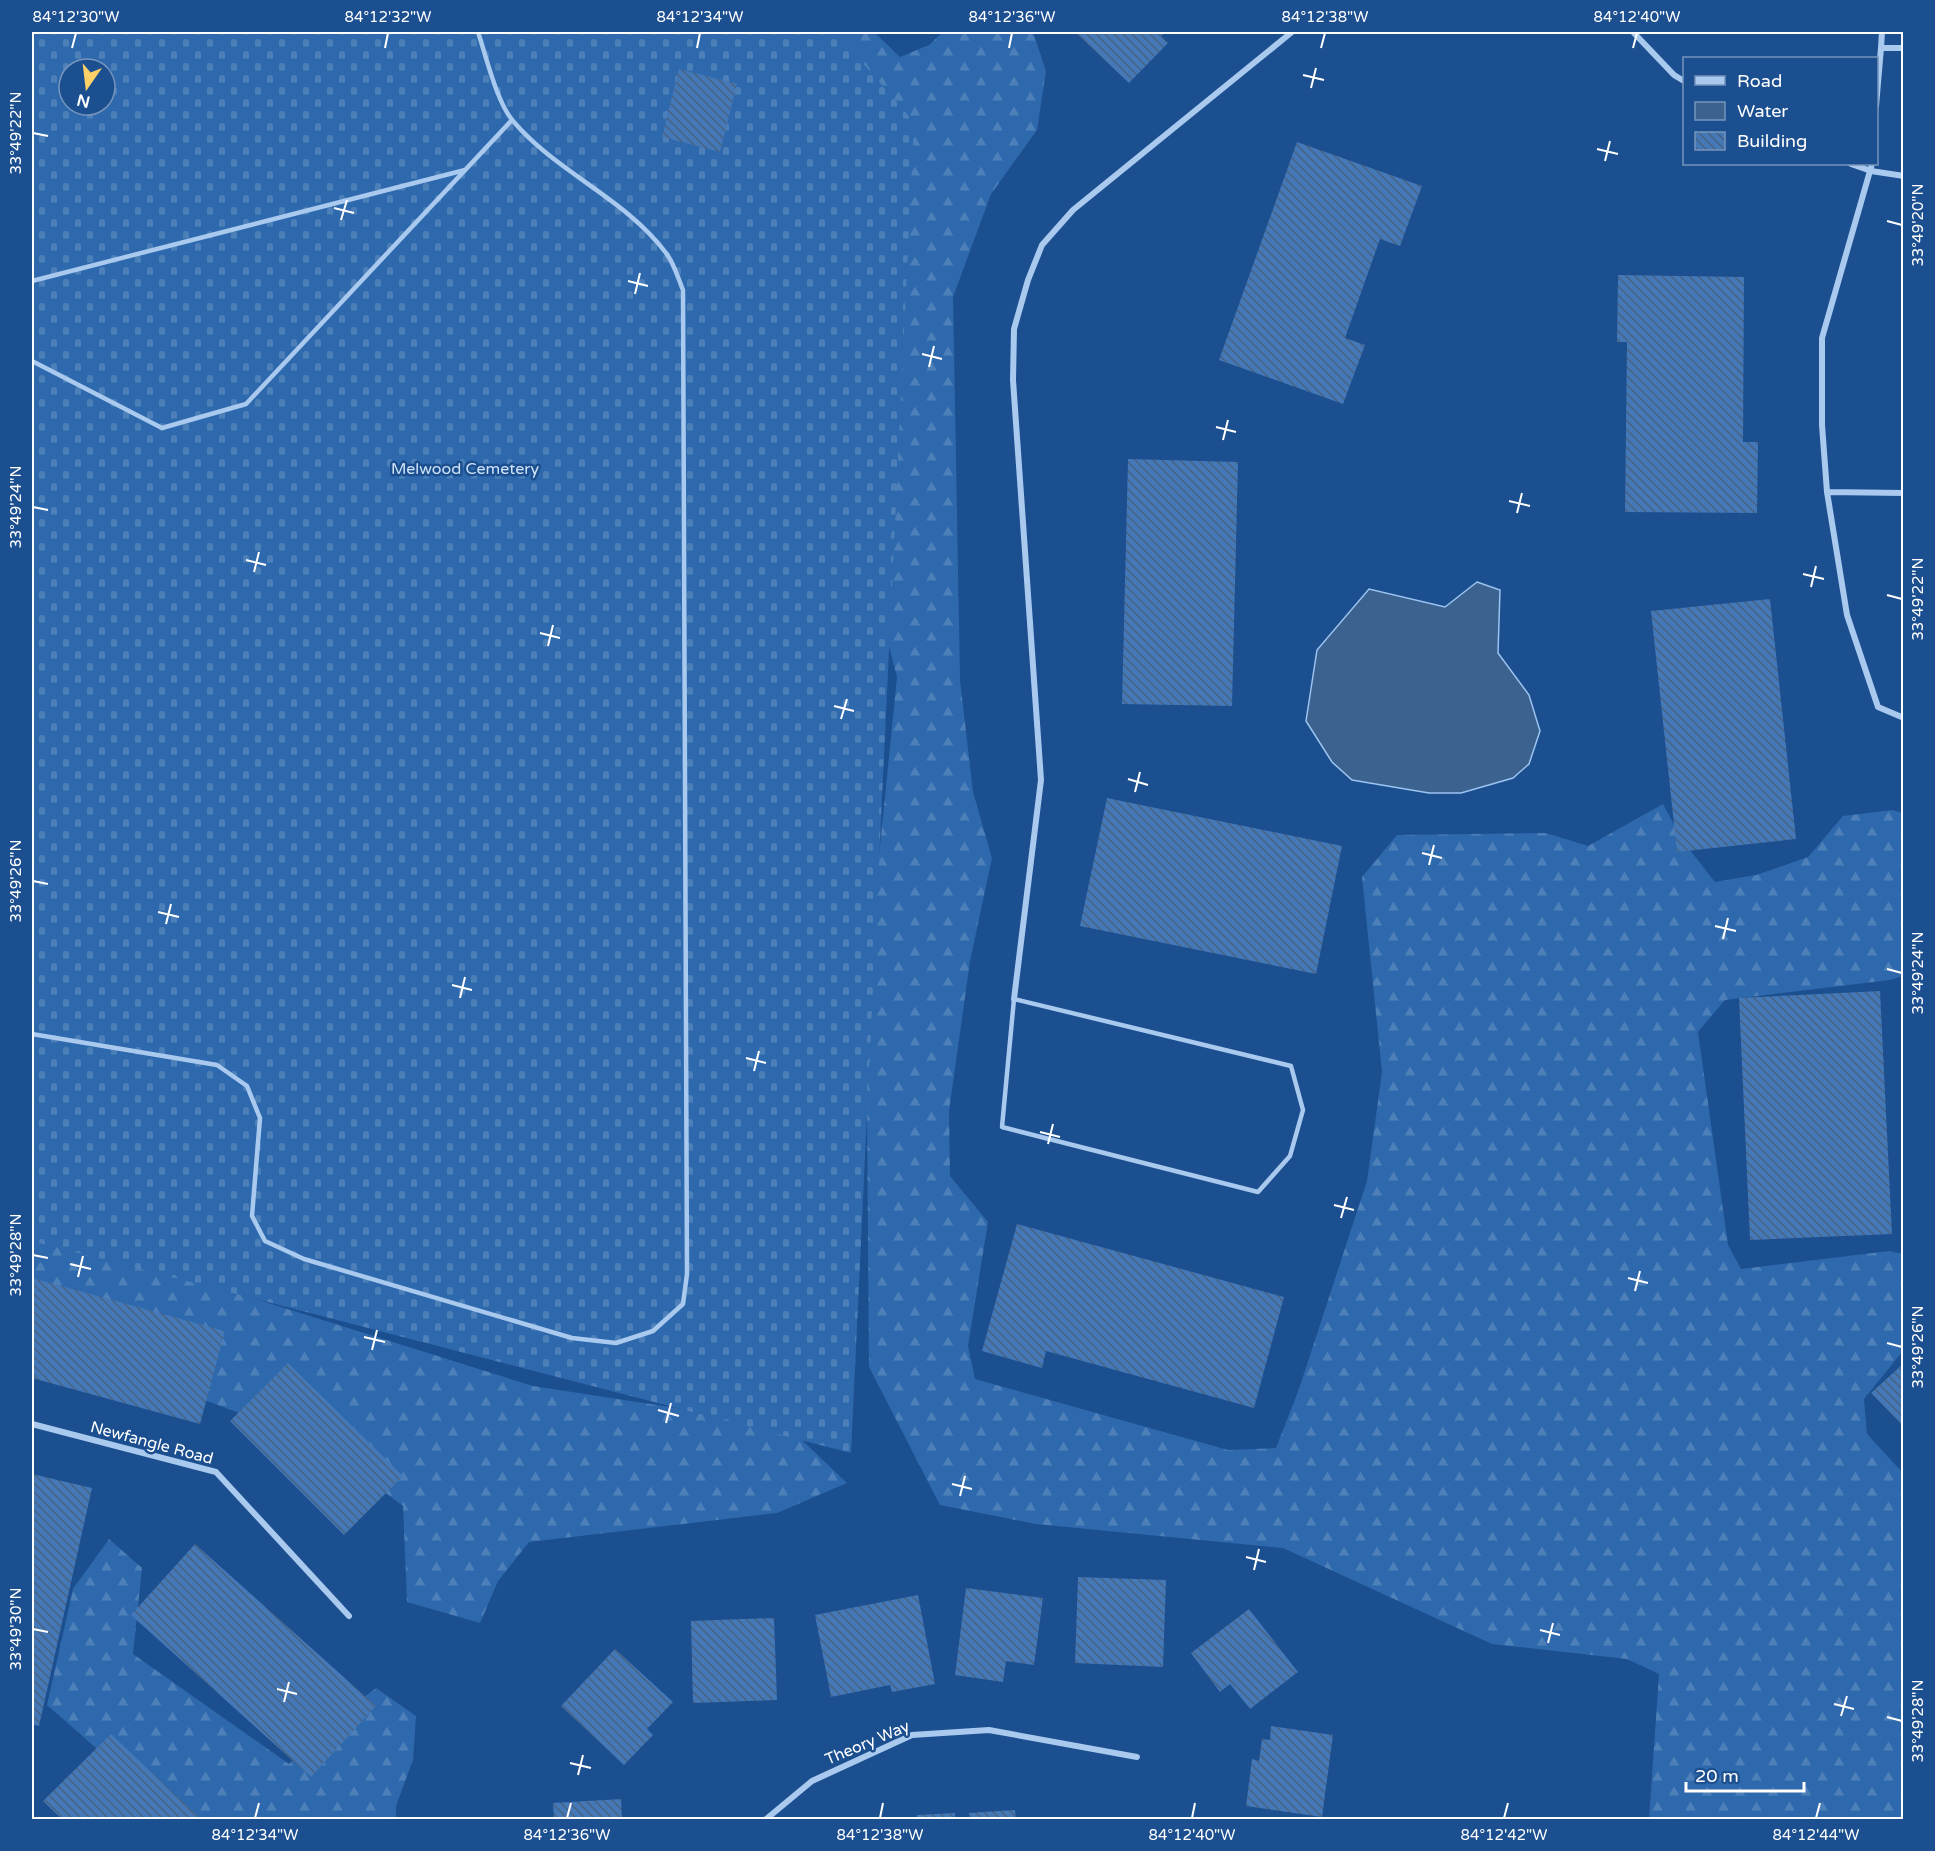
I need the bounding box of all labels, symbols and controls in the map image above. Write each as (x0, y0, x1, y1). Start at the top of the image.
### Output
text: 84°12'30"W (33, 8, 119, 26)
text: 84°12'32"W (345, 8, 431, 26)
text: 84°12'34"W (657, 8, 743, 26)
text: 84°12'36"W (969, 8, 1055, 26)
text: 84°12'38"W (1282, 8, 1368, 26)
text: 84°12'40"W (1594, 8, 1680, 26)
north arrow (57, 57, 117, 117)
legend (1683, 57, 1878, 165)
text: Road (1737, 70, 1782, 92)
text: N (75, 89, 92, 112)
text: 33°49'22"N (7, 91, 25, 175)
text: Water (1737, 100, 1788, 122)
text: Building (1737, 130, 1807, 152)
text: 33°49'20"N (1909, 183, 1927, 267)
park label: Melwood Cemetery (391, 459, 539, 479)
text: 33°49'24"N (7, 465, 25, 549)
text: 33°49'22"N (1909, 557, 1927, 641)
text: 33°49'26"N (7, 839, 25, 923)
text: 33°49'24"N (1909, 931, 1927, 1015)
text: 33°49'28"N (7, 1213, 25, 1297)
text: 33°49'26"N (1909, 1305, 1927, 1389)
street label: Newfangle Road (88, 1417, 215, 1469)
text: 33°49'30"N (7, 1587, 25, 1671)
text: 33°49'28"N (1909, 1679, 1927, 1763)
street label: Theory Way (822, 1716, 913, 1770)
scale bar (1686, 1755, 1804, 1793)
text: 20 m (1695, 1765, 1739, 1787)
text: 84°12'34"W (212, 1826, 298, 1844)
text: 84°12'36"W (524, 1826, 610, 1844)
text: 84°12'38"W (837, 1826, 923, 1844)
text: 84°12'40"W (1149, 1826, 1235, 1844)
text: 84°12'42"W (1461, 1826, 1547, 1844)
text: 84°12'44"W (1773, 1826, 1859, 1844)

